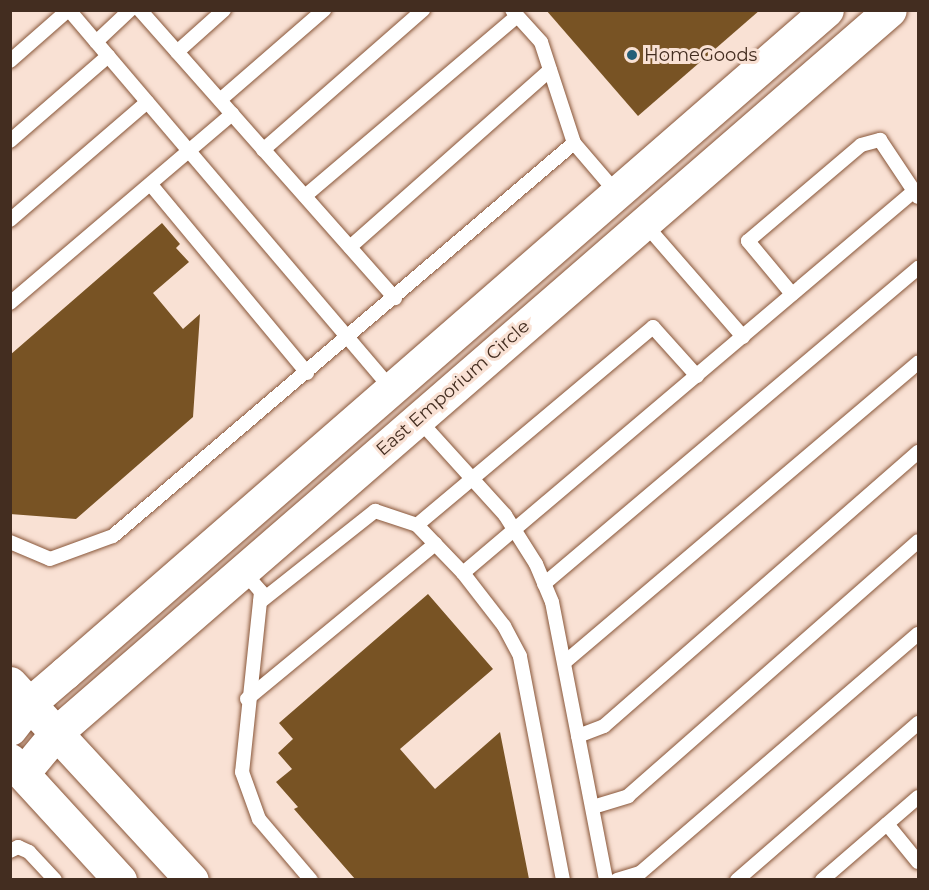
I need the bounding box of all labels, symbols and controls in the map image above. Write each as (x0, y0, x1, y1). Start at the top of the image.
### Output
place label: HomeGoods (644, 44, 757, 66)
marker: HomeGoods (625, 48, 639, 62)
street label: East Emporium Circle (372, 316, 534, 460)

